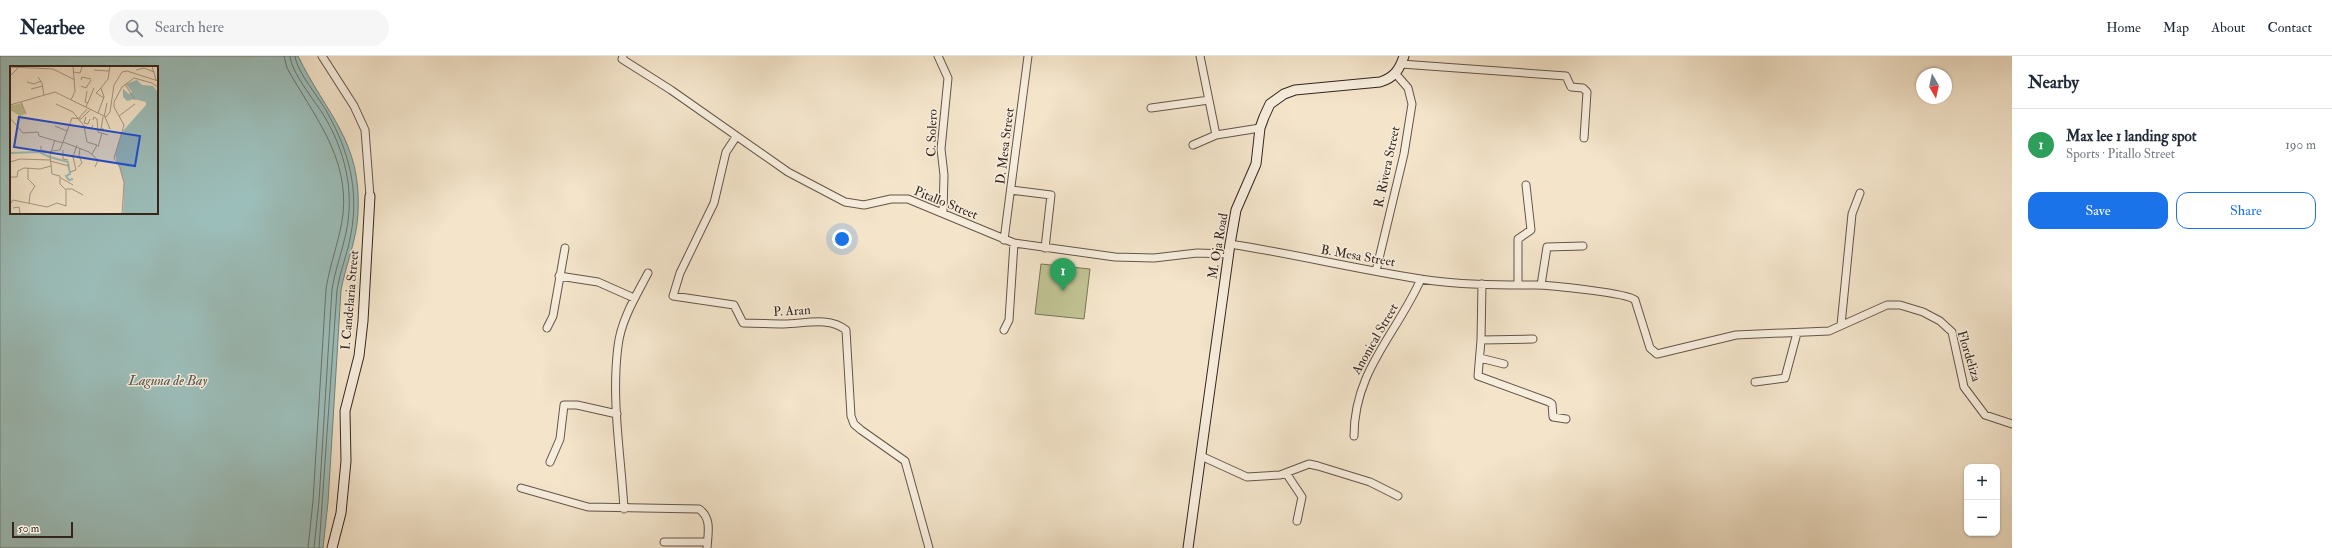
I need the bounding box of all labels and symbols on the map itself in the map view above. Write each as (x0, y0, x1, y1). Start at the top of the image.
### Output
inset map (10, 66, 158, 214)
north arrow (1916, 68, 1952, 104)
street label: D. Mesa Street (992, 107, 1018, 185)
street label: C. Solero (923, 109, 941, 157)
street label: R. Rivera Street (1371, 125, 1403, 209)
street label: Pitallo Street (912, 183, 980, 223)
street label: M. Oja Road (1204, 211, 1232, 280)
your location (832, 229, 852, 249)
street label: B. Mesa Street (1320, 242, 1396, 270)
street label: I. Candelaria Street (338, 249, 362, 351)
pin: 1 (1050, 258, 1076, 291)
street label: Anonical Street (1348, 301, 1402, 378)
street label: P. Aran (773, 302, 811, 320)
street label: Flordeliza (1954, 328, 1985, 384)
water label: Laguna de Bay (128, 372, 208, 389)
scale bar (12, 520, 73, 539)

